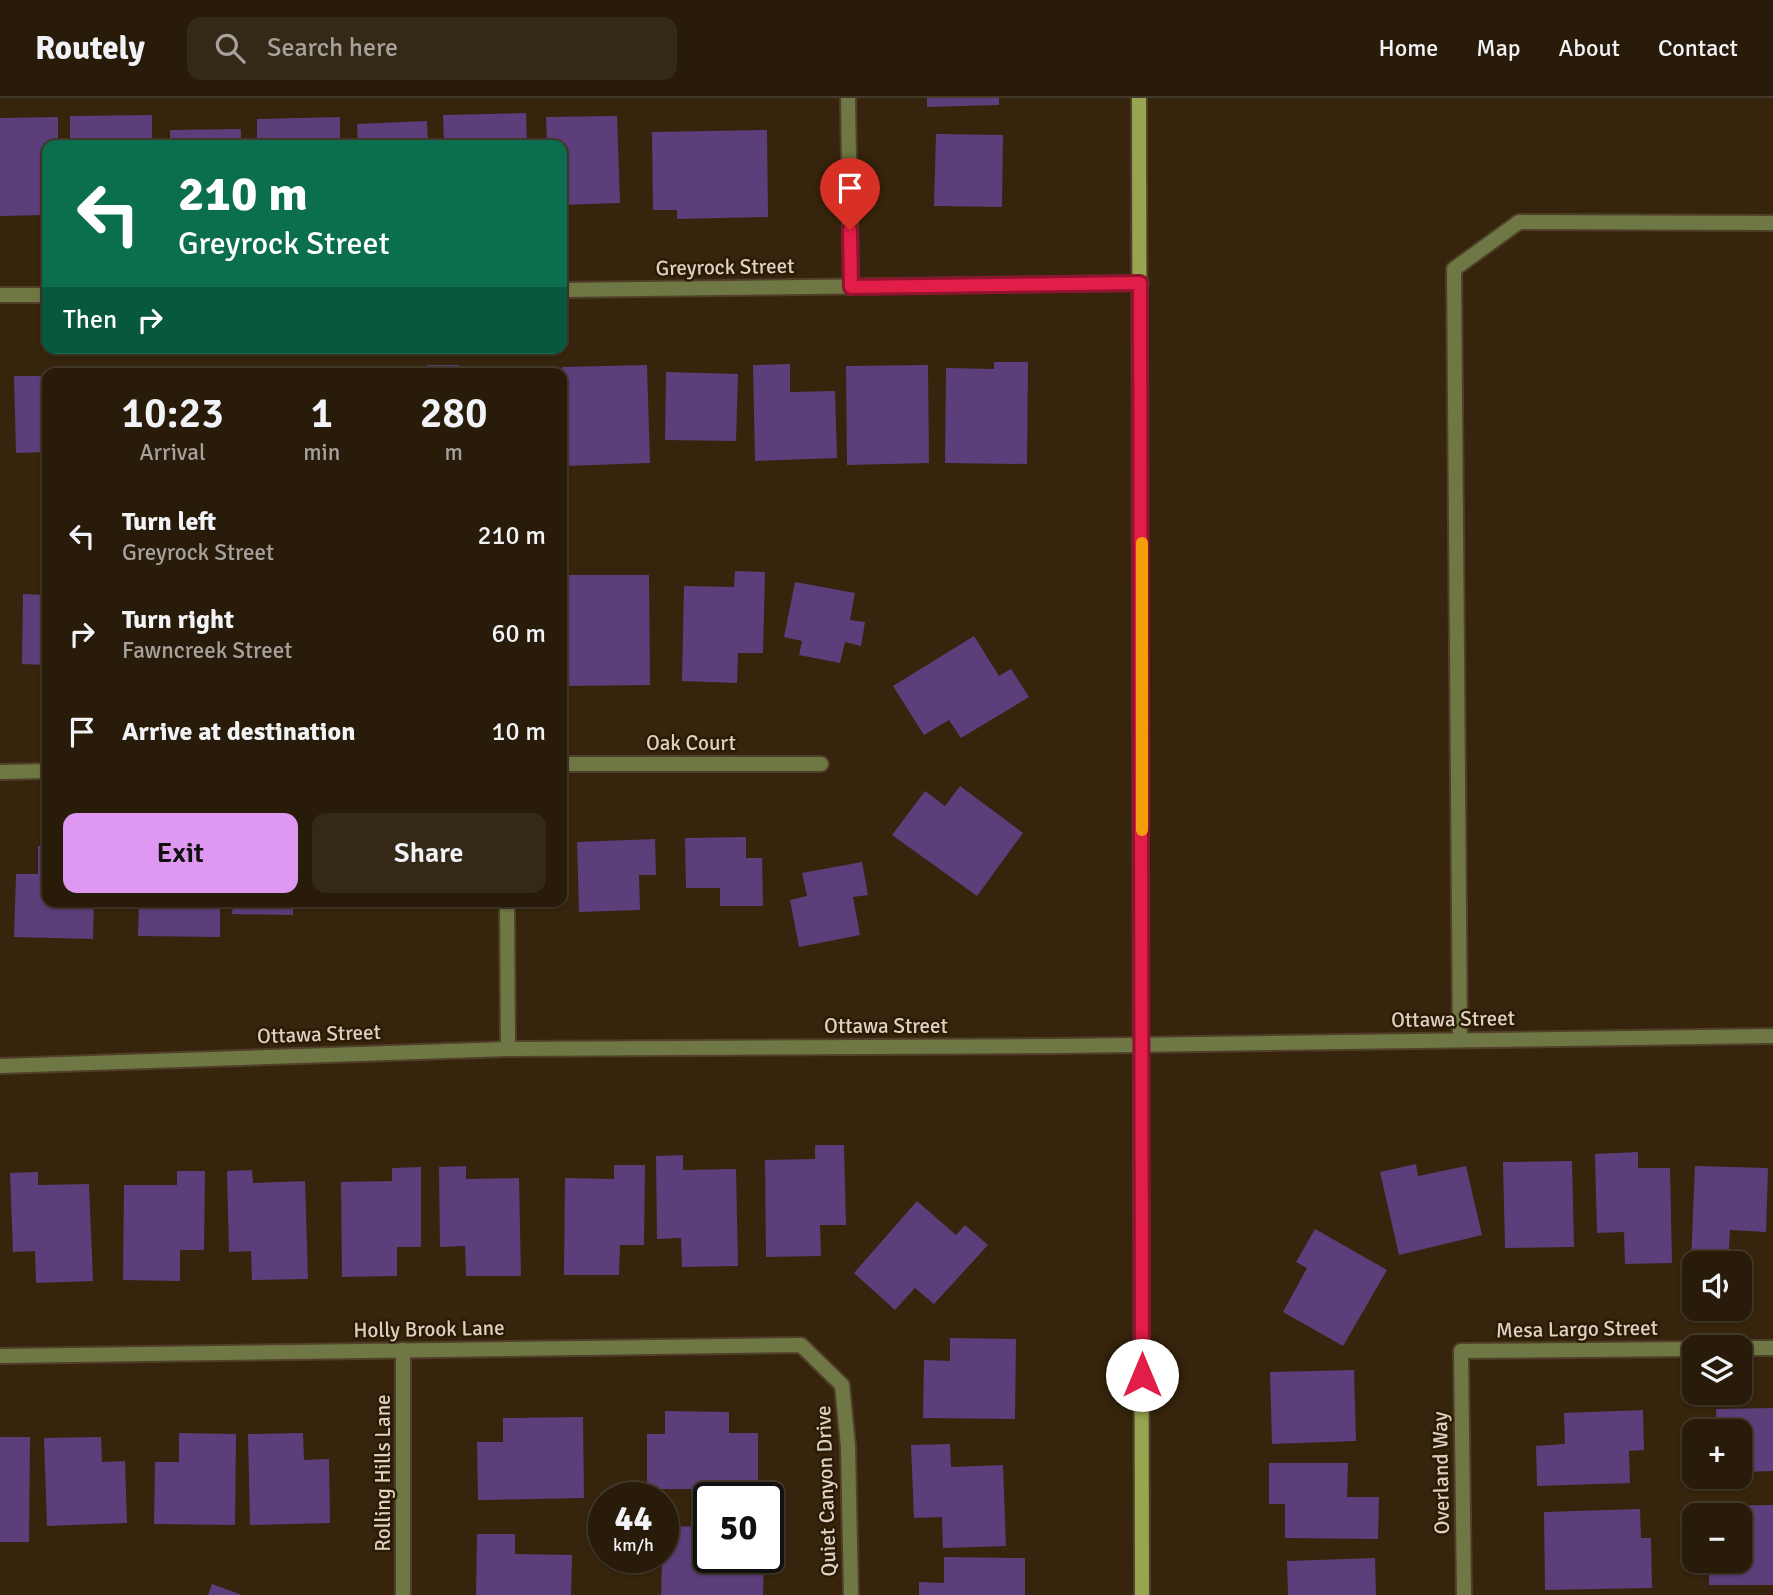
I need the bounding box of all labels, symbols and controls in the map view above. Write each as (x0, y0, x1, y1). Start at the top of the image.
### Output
search box (187, 17, 677, 80)
text: Routely (35, 28, 145, 69)
icon: search (211, 29, 249, 67)
text: Search here (267, 32, 398, 64)
text: Home (1378, 33, 1438, 63)
text: Map (1476, 33, 1521, 63)
text: About (1559, 33, 1620, 63)
text: Contact (1658, 33, 1738, 63)
pin (820, 158, 880, 230)
text: 210 m (178, 164, 308, 224)
icon: left (63, 168, 154, 259)
icon: arrive (831, 169, 869, 207)
text: Greyrock Street (178, 224, 390, 263)
street label: Greyrock Street (655, 253, 795, 281)
icon: right (131, 301, 169, 339)
text: Then (63, 304, 117, 336)
text: 10:23 (121, 388, 224, 439)
text: 1 (310, 388, 333, 439)
text: 280 (420, 388, 488, 439)
text: Arrival (139, 438, 206, 467)
text: min (303, 438, 340, 467)
text: m (444, 438, 463, 467)
text: Turn left (122, 506, 216, 538)
icon: left (63, 517, 101, 555)
text: 210 m (477, 520, 546, 552)
text: Greyrock Street (122, 538, 274, 567)
text: Turn right (122, 604, 234, 636)
icon: right (63, 615, 101, 653)
text: 60 m (491, 618, 546, 650)
text: Fawncreek Street (122, 636, 292, 665)
icon: arrive (63, 713, 101, 751)
text: Arrive at destination (122, 716, 355, 748)
text: 10 m (491, 716, 546, 748)
street label: Oak Court (646, 730, 736, 756)
button: Exit (63, 813, 298, 893)
button: Share (312, 813, 546, 893)
street label: Ottawa Street (1391, 1005, 1515, 1033)
street label: Ottawa Street (824, 1013, 948, 1039)
street label: Ottawa Street (257, 1019, 381, 1049)
map controls (1682, 1251, 1752, 1573)
button: sound (1682, 1251, 1752, 1321)
street label: Holly Brook Lane (353, 1315, 505, 1343)
street label: Mesa Largo Street (1496, 1315, 1658, 1343)
button: layers (1682, 1335, 1752, 1405)
position arrow (1105, 1338, 1179, 1412)
street label: Rolling Hills Lane (370, 1394, 396, 1552)
street label: Quiet Canyon Drive (810, 1405, 842, 1577)
street label: Overland Way (1427, 1411, 1455, 1535)
button: + (1682, 1419, 1752, 1489)
speed limit sign: 50 (693, 1482, 784, 1573)
text: 44 (615, 1497, 652, 1540)
button: − (1682, 1503, 1752, 1573)
text: km/h (613, 1534, 654, 1556)

